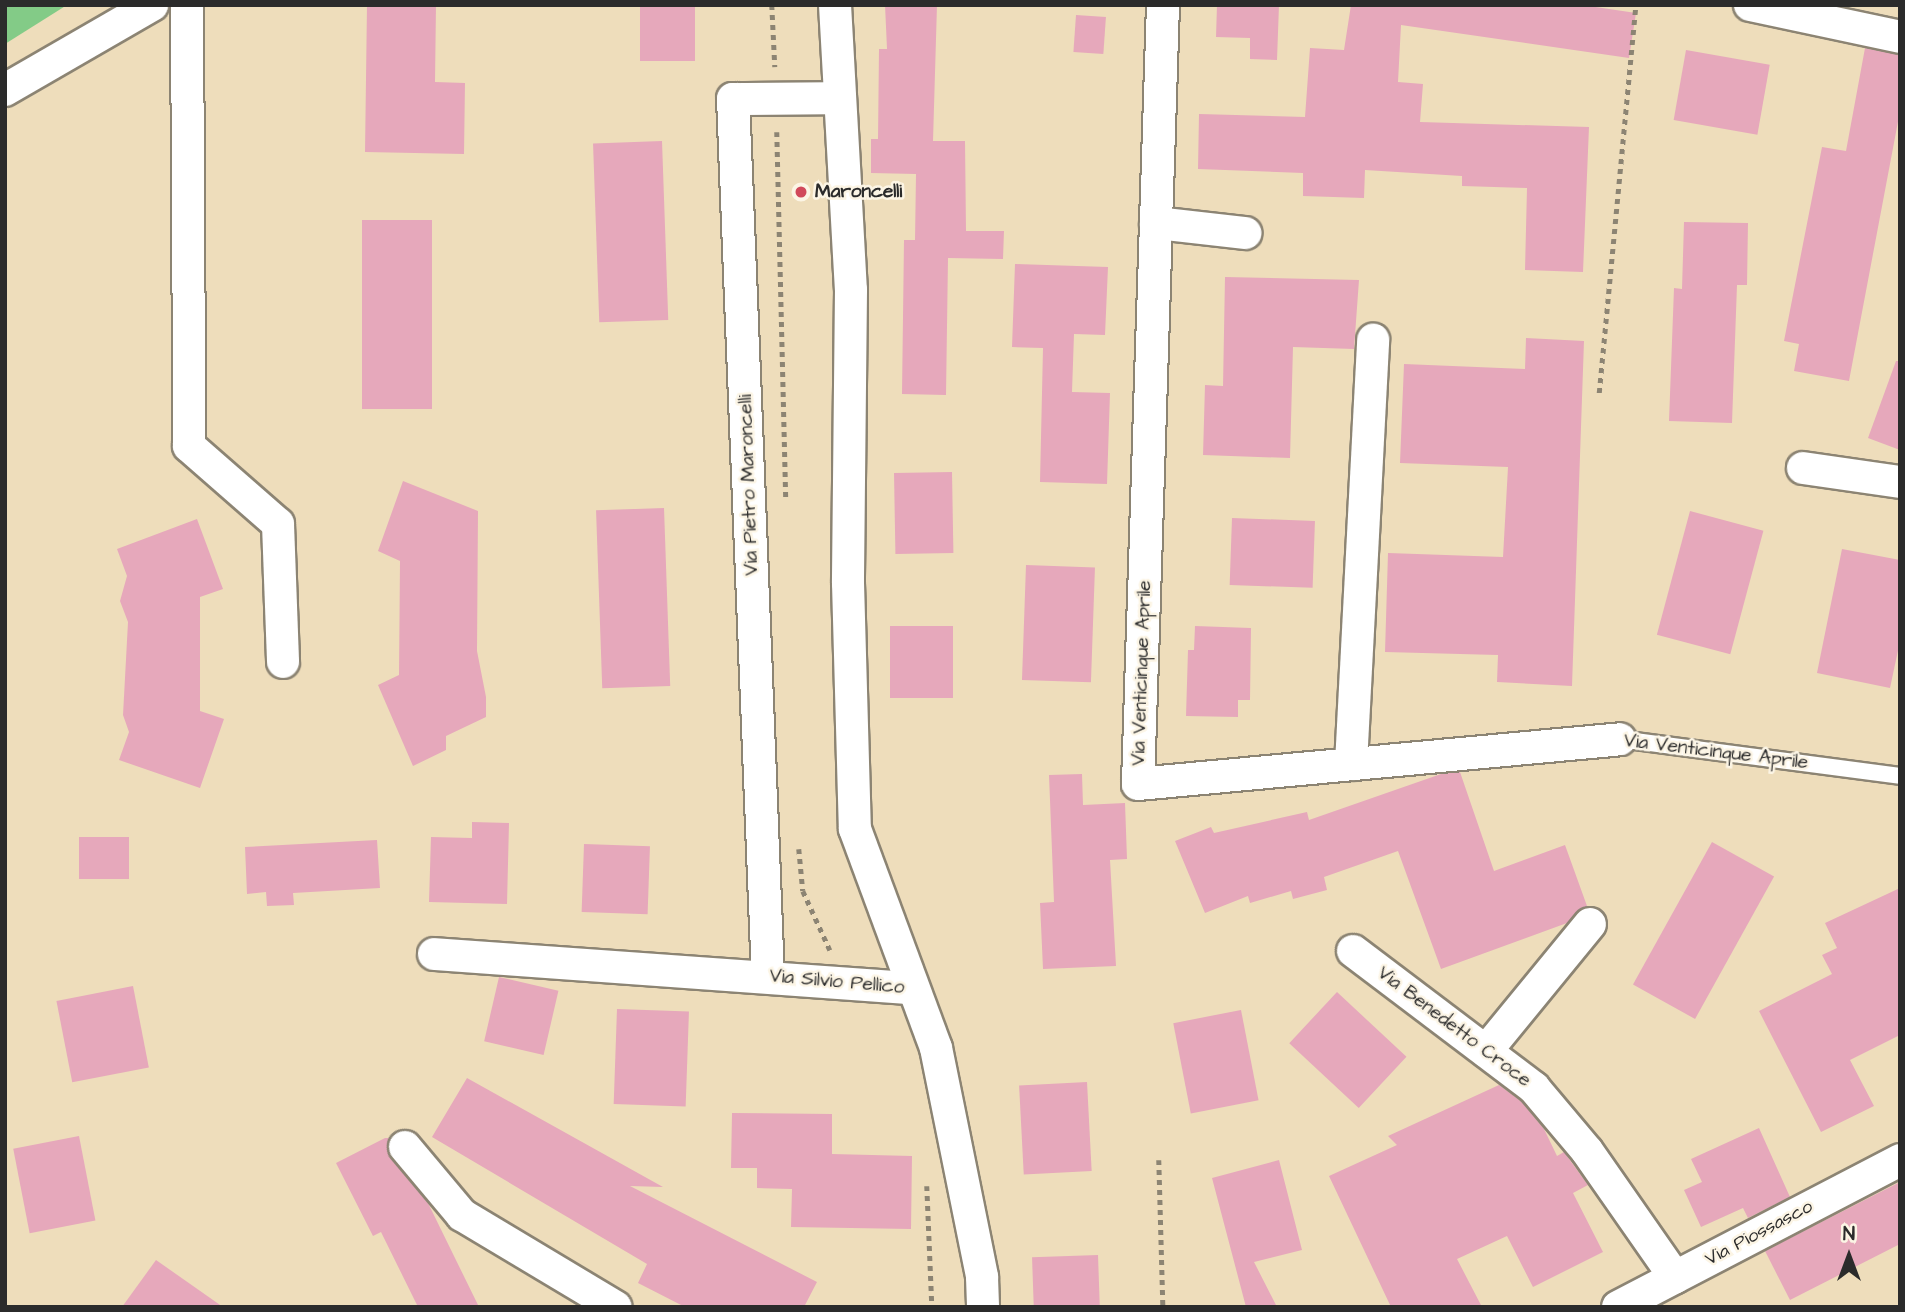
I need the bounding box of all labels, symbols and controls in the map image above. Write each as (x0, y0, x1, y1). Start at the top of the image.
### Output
place label: Maroncelli (815, 181, 902, 203)
marker: Maroncelli (793, 184, 809, 200)
street label: Via Pietro Maroncelli (734, 394, 764, 576)
street label: Via Venticinque Aprile (1127, 580, 1157, 766)
street label: Via Venticinque Aprile (1623, 729, 1809, 775)
street label: Via Benedetto Croce (1373, 962, 1535, 1092)
street label: Via Silvio Pellico (769, 965, 905, 999)
street label: Via Piossasco (1701, 1195, 1817, 1271)
north arrow (1814, 1221, 1884, 1291)
text: N (1843, 1221, 1855, 1248)

